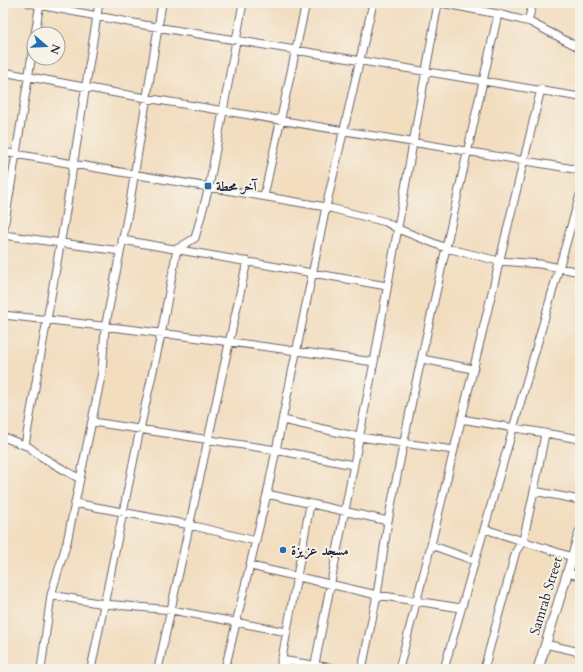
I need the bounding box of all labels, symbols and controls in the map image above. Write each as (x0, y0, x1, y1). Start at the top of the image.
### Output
north arrow (26, 26, 66, 66)
text: N (46, 42, 64, 56)
place label: آخر محطة (216, 177, 259, 196)
marker: آخر محطة (203, 181, 213, 191)
place label: مسجد عزيزة (291, 541, 349, 560)
marker: مسجد عزيزة (278, 545, 288, 555)
street label: Samrab Street (525, 554, 567, 638)

